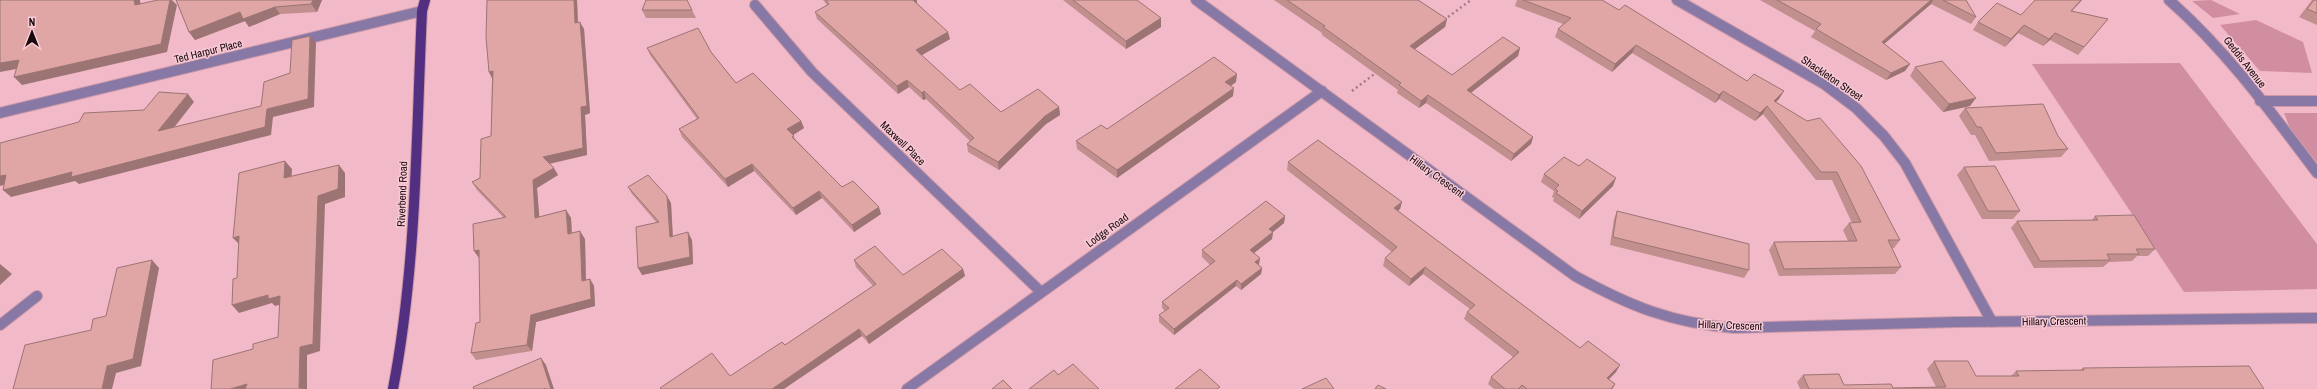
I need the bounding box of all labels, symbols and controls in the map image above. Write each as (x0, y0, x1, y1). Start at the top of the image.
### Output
north arrow (12, 12, 52, 52)
text: N (29, 15, 35, 29)
street label: Geddis Avenue (2221, 33, 2269, 91)
street label: Ted Harpur Place (172, 36, 244, 66)
street label: Shackleton Street (1799, 52, 1866, 104)
street label: Maxwell Place (877, 118, 929, 168)
street label: Hillary Crescent (1407, 151, 1467, 201)
street label: Riverbend Road (394, 161, 410, 227)
street label: Lodge Road (1083, 210, 1131, 250)
street label: Hillary Crescent (2022, 313, 2087, 329)
street label: Hillary Crescent (1698, 317, 1763, 333)

